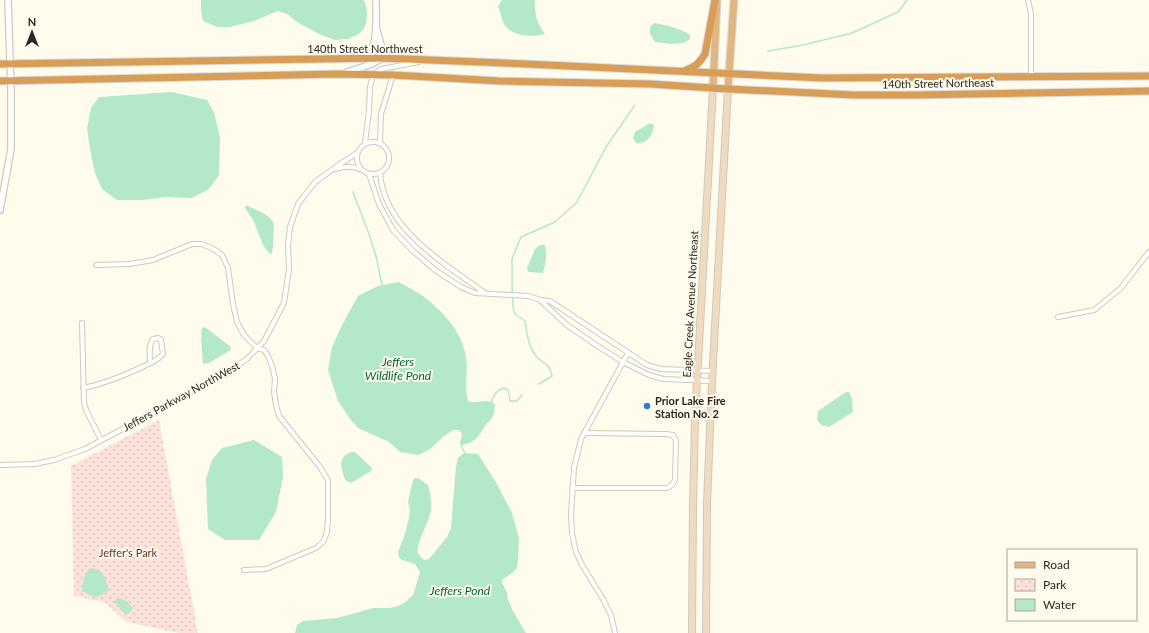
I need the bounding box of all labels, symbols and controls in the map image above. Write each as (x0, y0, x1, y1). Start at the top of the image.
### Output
north arrow (12, 12, 52, 52)
text: N (28, 15, 36, 28)
street label: 140th Street Northwest (307, 42, 423, 55)
street label: 140th Street Northeast (882, 76, 994, 90)
street label: Eagle Creek Avenue Northeast (680, 230, 700, 378)
water label: Jeffers Wildlife Pond (365, 354, 432, 383)
street label: Jeffers Parkway NorthWest (120, 358, 242, 434)
place label: Prior Lake Fire Station No. 2 (655, 394, 726, 420)
marker: Prior Lake Fire Station No. 2 (642, 401, 652, 411)
park label: Jeffer's Park (99, 546, 158, 559)
legend (1007, 549, 1137, 621)
text: Road (1043, 557, 1070, 572)
text: Park (1043, 577, 1067, 592)
water label: Jeffers Pond (429, 583, 491, 598)
text: Water (1043, 597, 1076, 612)

